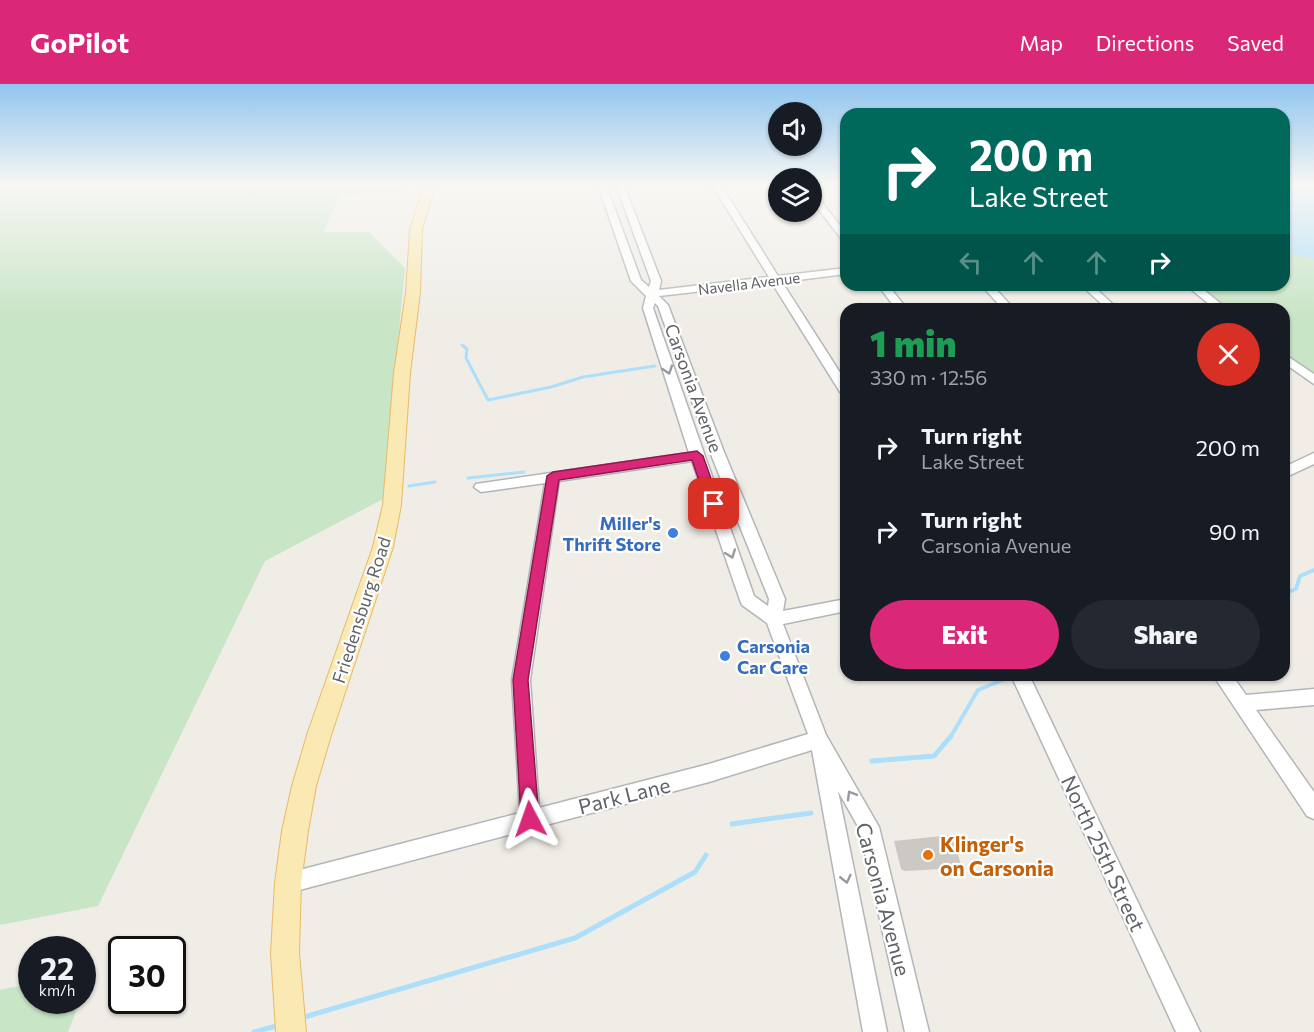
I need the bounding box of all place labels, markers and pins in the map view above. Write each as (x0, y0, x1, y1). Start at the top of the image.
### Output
pin (688, 478, 739, 529)
place label: Miller's Thrift Store (563, 512, 661, 555)
marker: Miller's Thrift Store (666, 526, 680, 540)
place label: Carsonia Car Care (737, 635, 810, 678)
marker: Carsonia Car Care (718, 649, 732, 663)
place label: Klinger's on Carsonia (940, 831, 1054, 880)
marker: Klinger's on Carsonia (921, 848, 935, 862)

